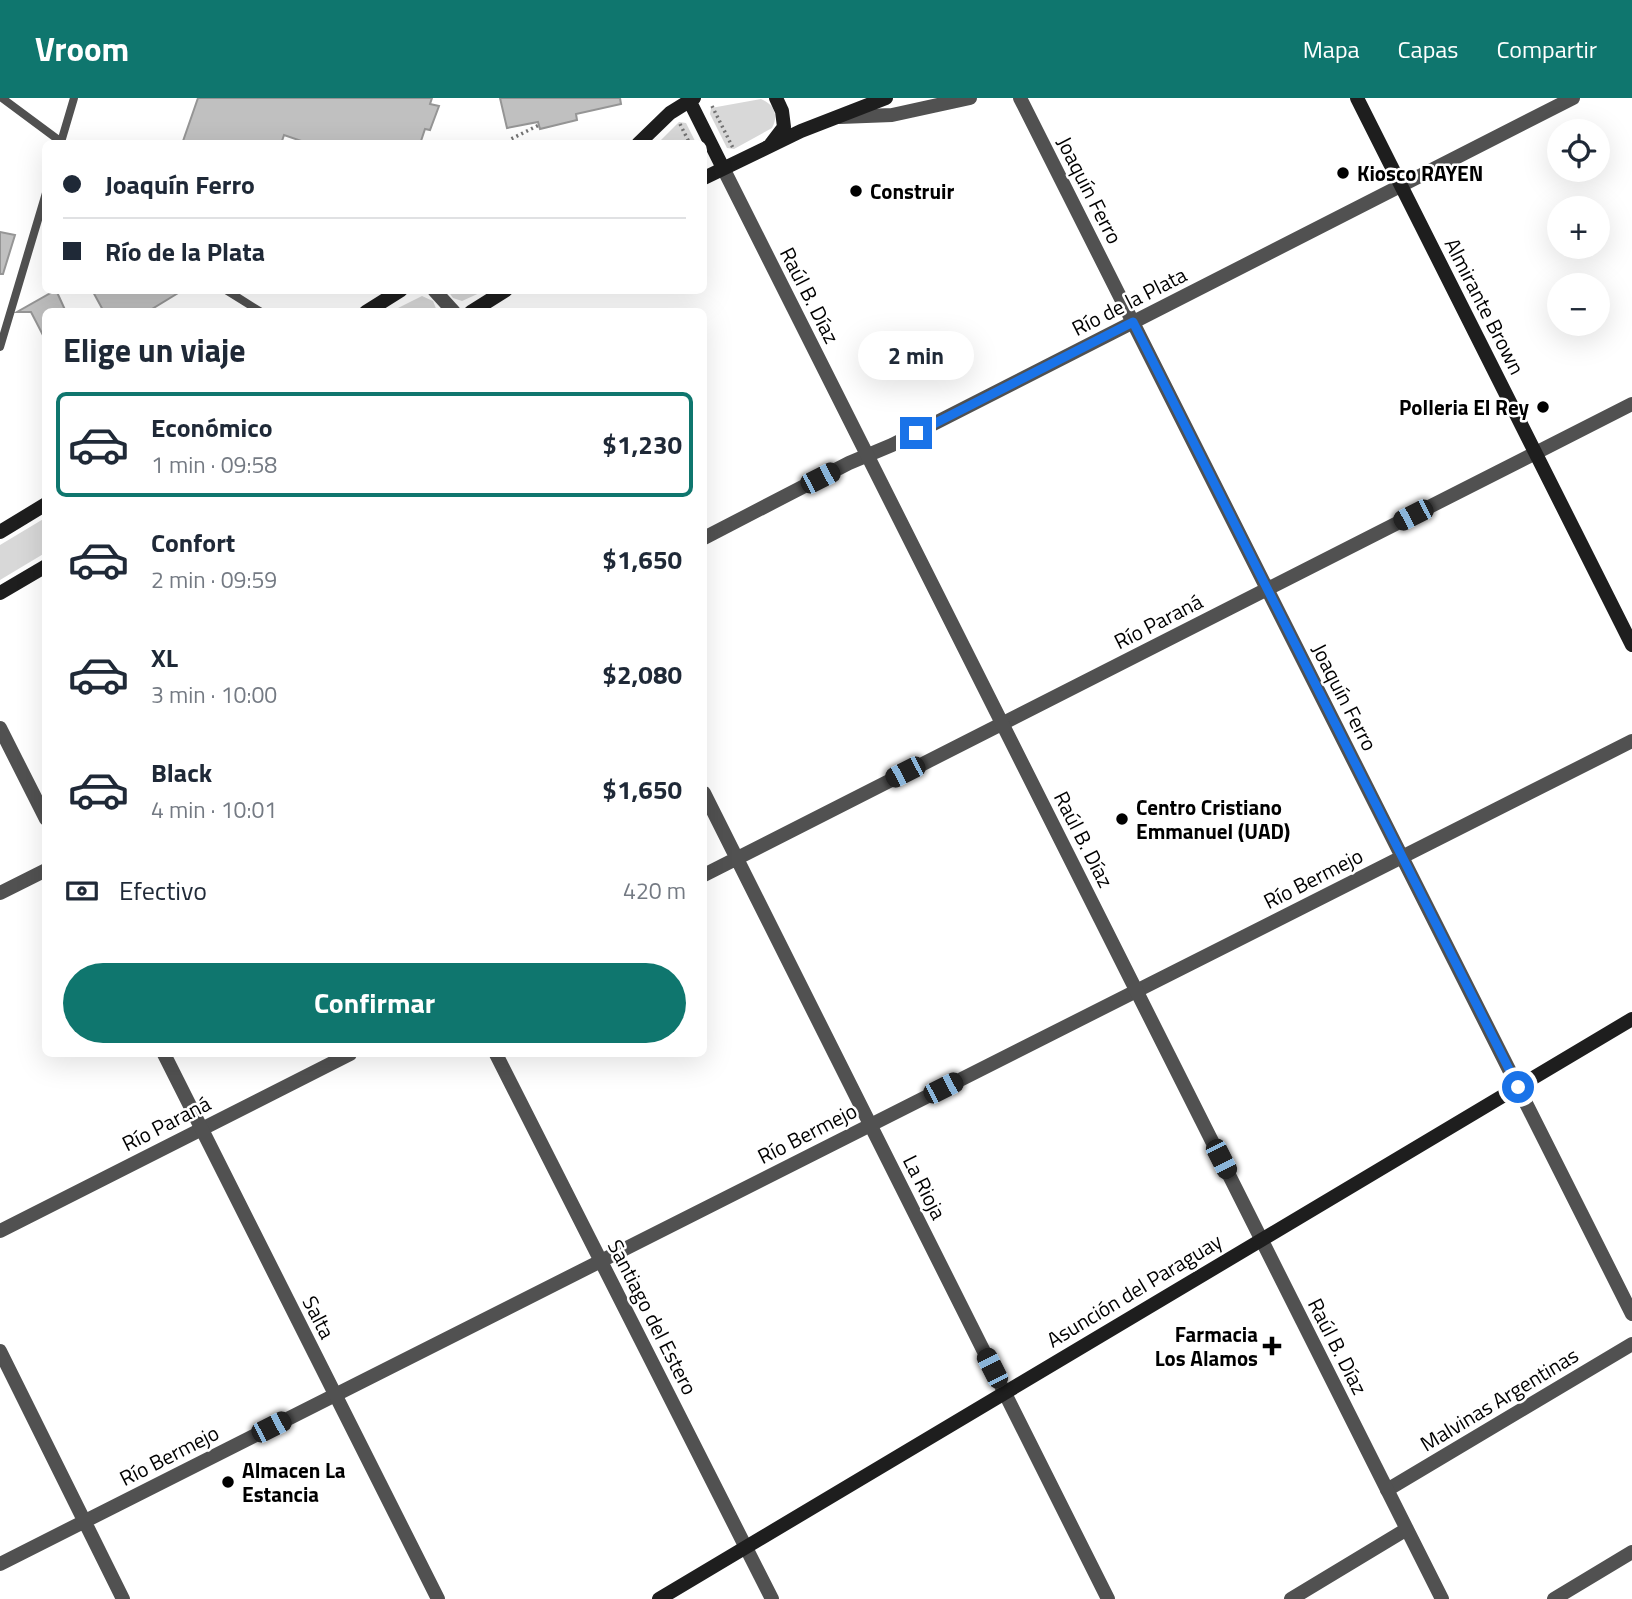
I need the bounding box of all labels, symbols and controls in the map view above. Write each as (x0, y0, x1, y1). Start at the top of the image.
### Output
text: Vroom (35, 24, 129, 74)
text: Mapa (1303, 31, 1360, 67)
text: Capas (1398, 31, 1458, 67)
text: Compartir (1496, 31, 1597, 67)
map controls (1547, 119, 1610, 336)
button: locate (1547, 119, 1610, 182)
street label: Joaquín Ferro (1049, 131, 1131, 249)
place label: Kiosco RAYEN (1357, 157, 1483, 189)
text: Joaquín Ferro (105, 165, 255, 204)
marker: Kiosco RAYEN (1335, 165, 1351, 181)
place label: Construir (870, 175, 954, 207)
marker: Construir (848, 183, 864, 199)
button: + (1547, 196, 1610, 259)
text: Río de la Plata (105, 232, 265, 271)
street label: Almirante Brown (1437, 232, 1533, 380)
street label: Raúl B. Díaz (772, 241, 848, 349)
street label: Río de la Plata (1066, 258, 1193, 344)
button: − (1547, 273, 1610, 336)
text: Elige un viaje (63, 326, 246, 374)
callout: 2 min (858, 331, 974, 380)
text: 2 min (888, 338, 944, 373)
place label: Polleria El Rey (1399, 391, 1529, 423)
marker: Polleria El Rey (1535, 399, 1551, 415)
text: Económico (151, 408, 273, 447)
icon: car (67, 413, 130, 476)
route end (900, 417, 932, 449)
text: $1,230 (602, 425, 682, 464)
text: 1 min · 09:58 (151, 447, 277, 482)
car (797, 459, 844, 497)
car (1390, 496, 1437, 534)
text: Confort (151, 523, 235, 562)
icon: car (67, 528, 130, 591)
text: $1,650 (602, 540, 682, 579)
text: 2 min · 09:59 (151, 562, 277, 597)
street label: Río Paraná (1108, 585, 1208, 657)
text: XL (151, 638, 178, 677)
street label: Joaquín Ferro (1304, 638, 1386, 756)
icon: car (67, 643, 130, 706)
text: $2,080 (602, 655, 682, 694)
text: 3 min · 10:00 (151, 677, 277, 712)
text: Black (151, 753, 212, 792)
car (882, 753, 929, 791)
icon: car (67, 758, 130, 821)
text: $1,650 (602, 770, 682, 809)
street label: Raúl B. Díaz (1046, 785, 1122, 893)
place label: Centro Cristiano Emmanuel (UAD) (1136, 791, 1290, 847)
text: 4 min · 10:01 (151, 792, 277, 827)
marker: Centro Cristiano Emmanuel (UAD) (1114, 811, 1130, 827)
street label: Río Bermejo (1258, 839, 1368, 917)
text: Efectivo (119, 871, 207, 910)
icon: cash (63, 872, 101, 910)
text: 420 m (623, 873, 686, 908)
button: Confirmar (63, 963, 686, 1043)
car (920, 1069, 967, 1107)
route start (1502, 1071, 1534, 1103)
street label: Río Paraná (116, 1087, 216, 1159)
street label: Río Bermejo (752, 1094, 862, 1172)
car (1203, 1136, 1240, 1182)
street label: La Rioja (895, 1149, 955, 1225)
street label: Asunción del Paraguay (1040, 1225, 1228, 1355)
street label: Santiago del Estero (600, 1234, 706, 1400)
street label: Salta (295, 1290, 344, 1345)
street label: Raúl B. Díaz (1300, 1292, 1376, 1400)
place label: Farmacia Los Alamos (1155, 1318, 1258, 1374)
marker: Farmacia Los Alamos (1264, 1338, 1280, 1354)
street label: Malvinas Argentinas (1414, 1339, 1584, 1459)
car (974, 1345, 1011, 1391)
car (248, 1408, 295, 1446)
street label: Río Bermejo (114, 1416, 224, 1494)
place label: Almacen La Estancia (242, 1454, 346, 1510)
marker: Almacen La Estancia (220, 1474, 236, 1490)

